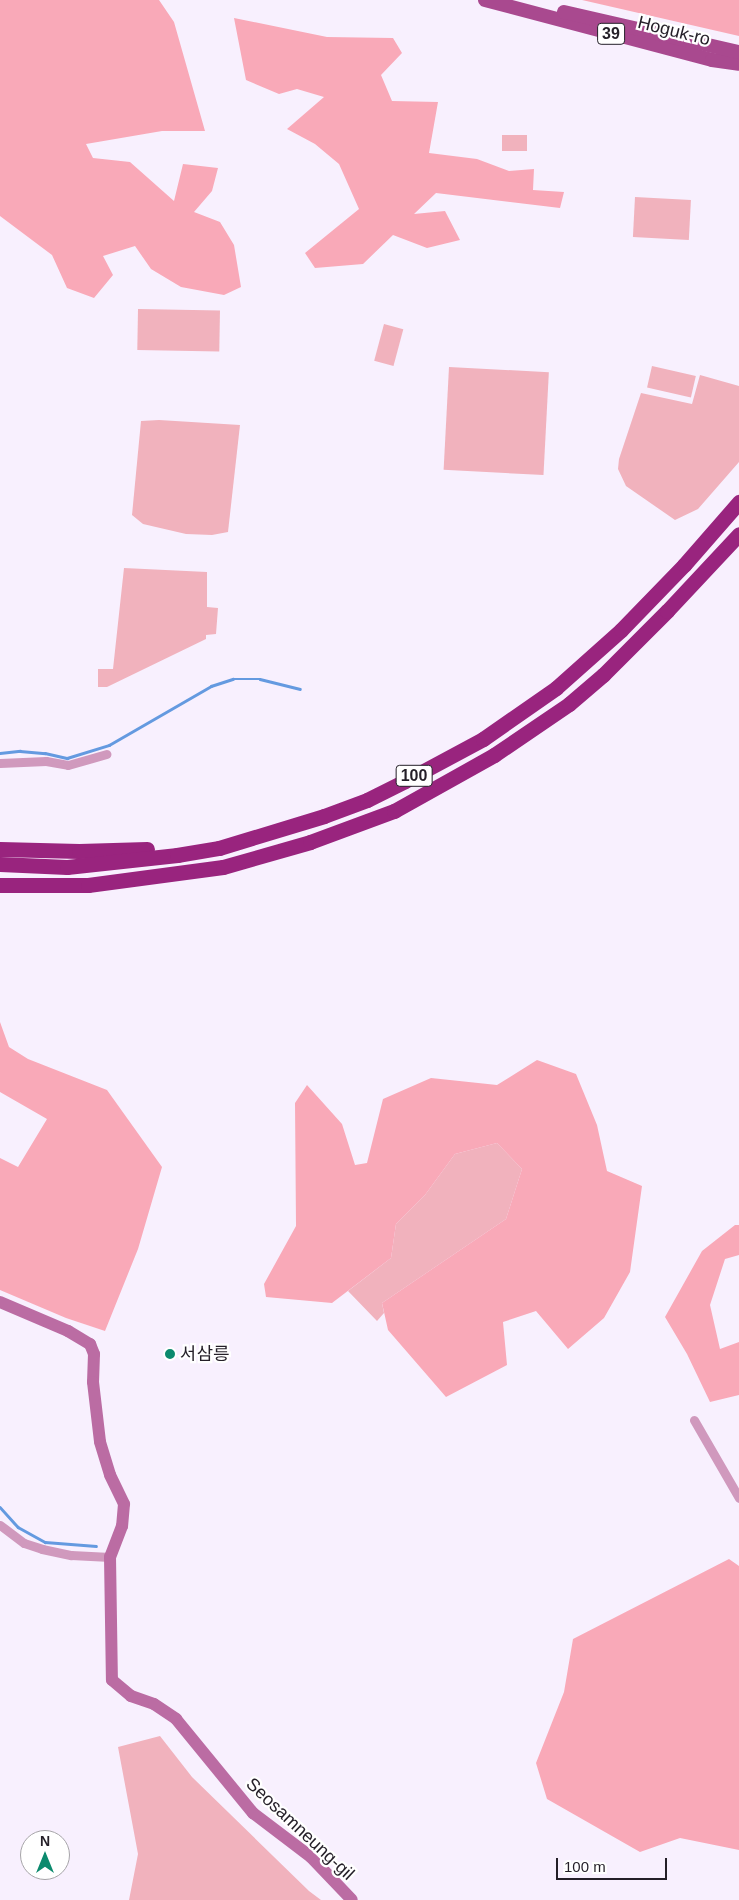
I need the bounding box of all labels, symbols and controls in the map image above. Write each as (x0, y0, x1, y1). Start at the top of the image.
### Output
street label: Hoguk-ro (635, 12, 713, 50)
road number: 39 (596, 20, 626, 48)
road number: 100 (395, 762, 433, 789)
place label: 서삼릉 (180, 1343, 230, 1365)
marker: 서삼릉 (164, 1348, 176, 1360)
street label: Seosamneung-gil (241, 1773, 359, 1885)
north arrow (20, 1830, 70, 1880)
text: N (40, 1833, 50, 1849)
scale bar (559, 1848, 670, 1880)
text: 100 m (564, 1858, 606, 1875)

